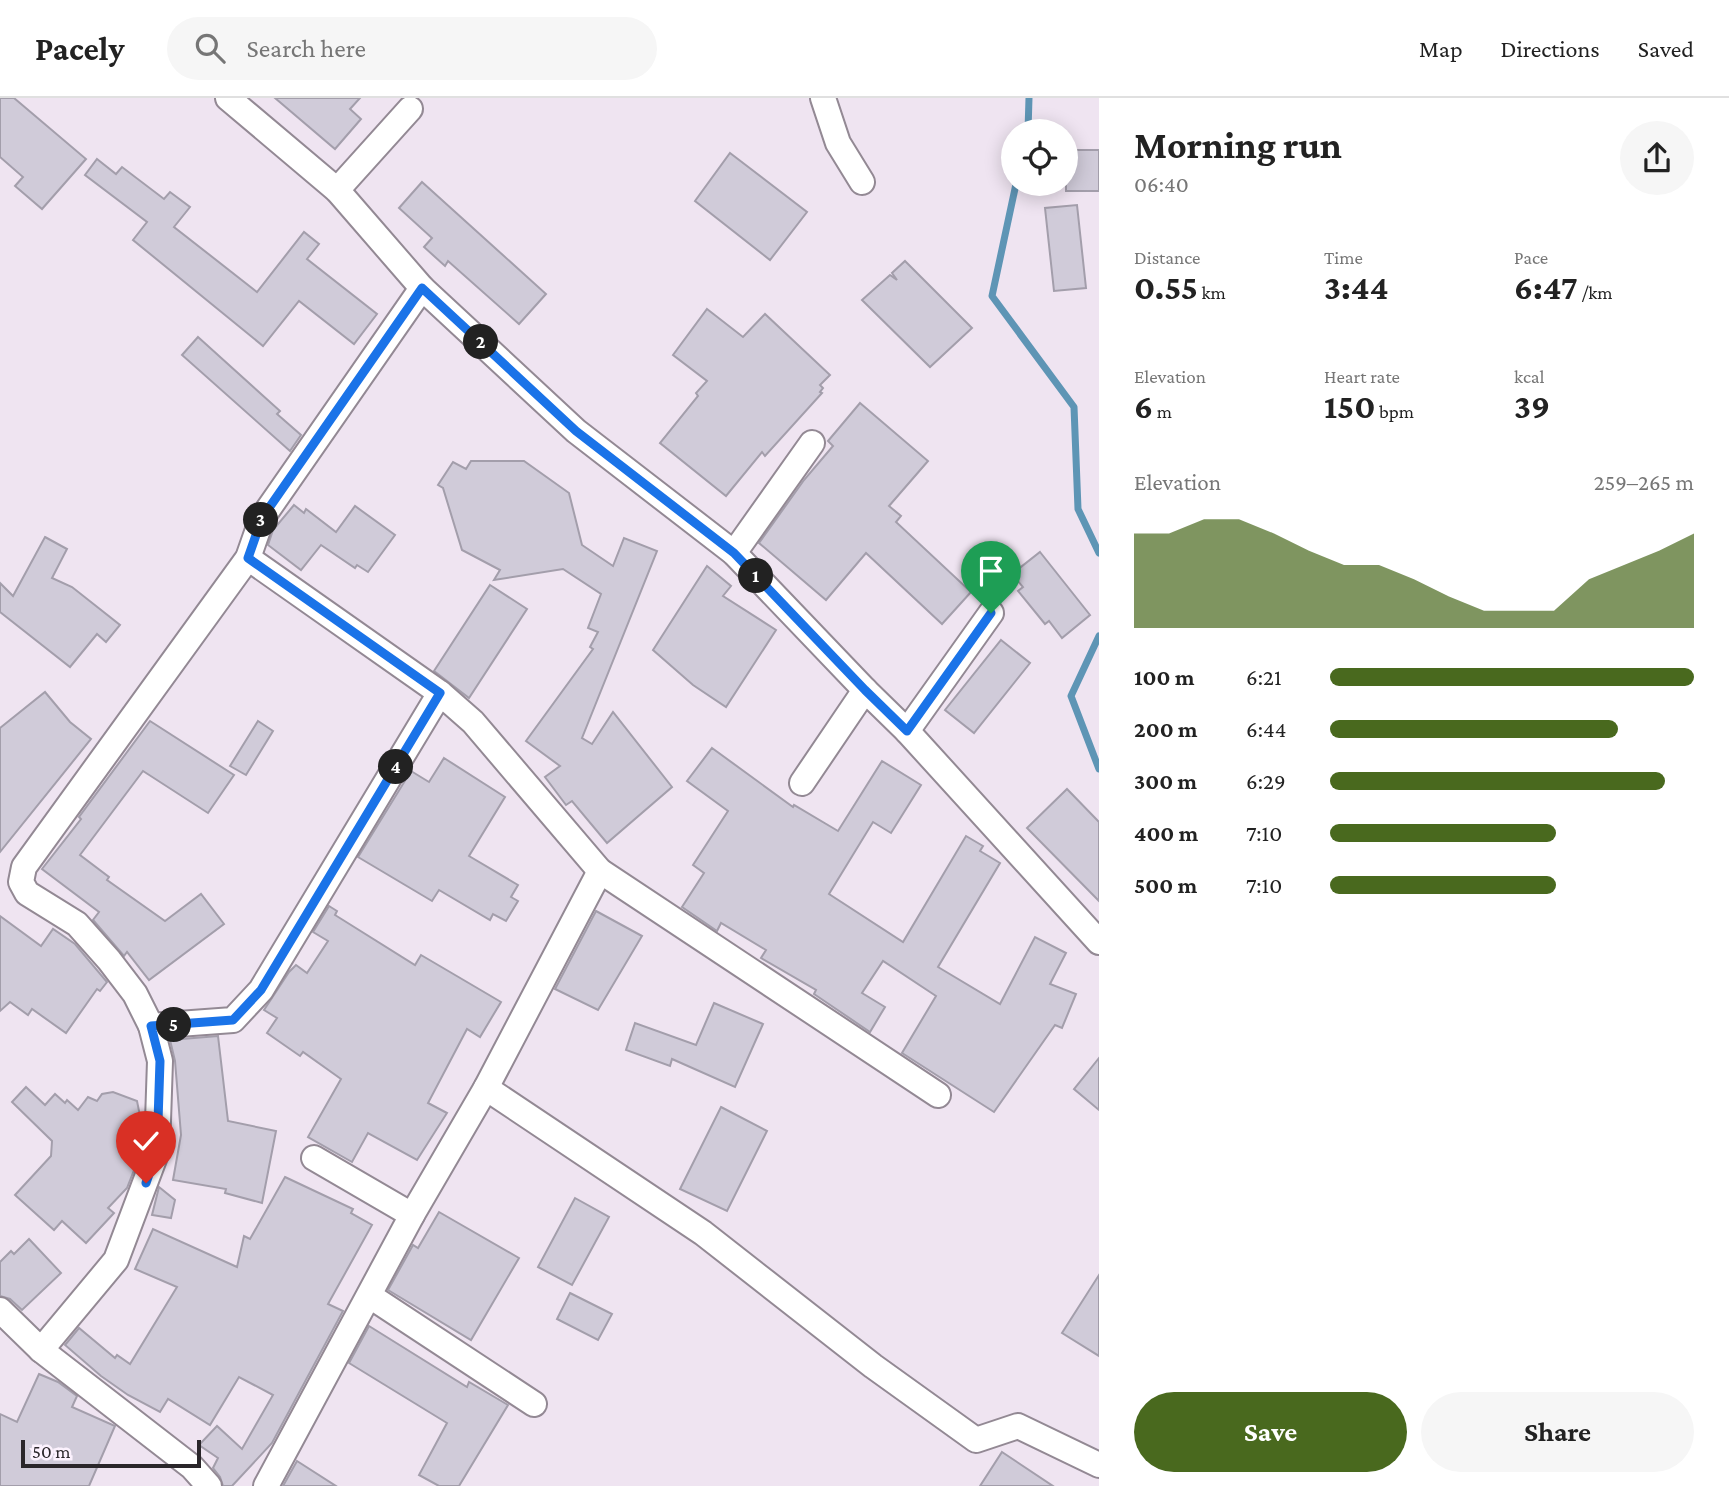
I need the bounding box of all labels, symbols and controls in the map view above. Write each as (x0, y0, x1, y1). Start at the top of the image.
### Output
search box (167, 17, 657, 80)
icon: search (191, 29, 229, 67)
text: Pacely (35, 30, 125, 67)
text: Search here (247, 34, 366, 63)
text: Map (1419, 35, 1463, 62)
text: Directions (1501, 35, 1600, 62)
text: Saved (1638, 35, 1694, 62)
map controls (1001, 119, 1078, 196)
button: locate (1001, 119, 1078, 196)
button: share (1620, 121, 1694, 195)
text: Morning run (1134, 124, 1342, 166)
text: 06:40 (1134, 171, 1189, 197)
text: Distance (1134, 247, 1200, 268)
text: Time (1324, 247, 1363, 268)
text: Pace (1514, 247, 1548, 268)
text: 0.55 (1134, 268, 1198, 307)
text: 3:44 (1324, 268, 1389, 307)
text: 6:47 (1514, 268, 1578, 307)
text: km (1198, 282, 1226, 303)
text: /km (1578, 282, 1613, 303)
pin: 2 (463, 324, 498, 360)
text: 2 (476, 331, 485, 352)
text: Elevation (1134, 366, 1206, 387)
text: Heart rate (1324, 366, 1400, 387)
text: kcal (1514, 366, 1545, 387)
text: 6 (1134, 387, 1153, 426)
text: 150 (1324, 387, 1376, 426)
text: 39 (1514, 387, 1550, 426)
text: m (1153, 401, 1172, 422)
text: bpm (1376, 401, 1414, 422)
text: Elevation (1134, 469, 1221, 495)
text: 259–265 m (1594, 469, 1694, 495)
pin: 3 (244, 502, 278, 538)
text: 3 (256, 509, 265, 530)
pin (961, 541, 1021, 613)
icon: arrive (972, 552, 1010, 590)
pin: 1 (738, 559, 774, 594)
text: 1 (752, 565, 759, 586)
text: 100 m (1134, 664, 1194, 690)
text: 6:21 (1246, 664, 1282, 690)
text: 200 m (1134, 716, 1198, 742)
text: 6:44 (1246, 716, 1286, 742)
pin: 4 (378, 750, 414, 784)
text: 4 (390, 756, 401, 777)
text: 300 m (1134, 768, 1197, 794)
text: 6:29 (1246, 768, 1286, 794)
text: 400 m (1134, 820, 1198, 846)
text: 7:10 (1246, 820, 1282, 846)
text: 500 m (1134, 872, 1197, 898)
text: 7:10 (1246, 872, 1282, 898)
pin: 5 (156, 1007, 192, 1042)
text: 5 (169, 1014, 178, 1035)
pin (116, 1111, 176, 1183)
icon: check (127, 1122, 165, 1160)
button: Save (1134, 1392, 1407, 1472)
button: Share (1421, 1392, 1694, 1472)
scale bar (21, 1437, 201, 1469)
text: 50 m (32, 1441, 71, 1462)

